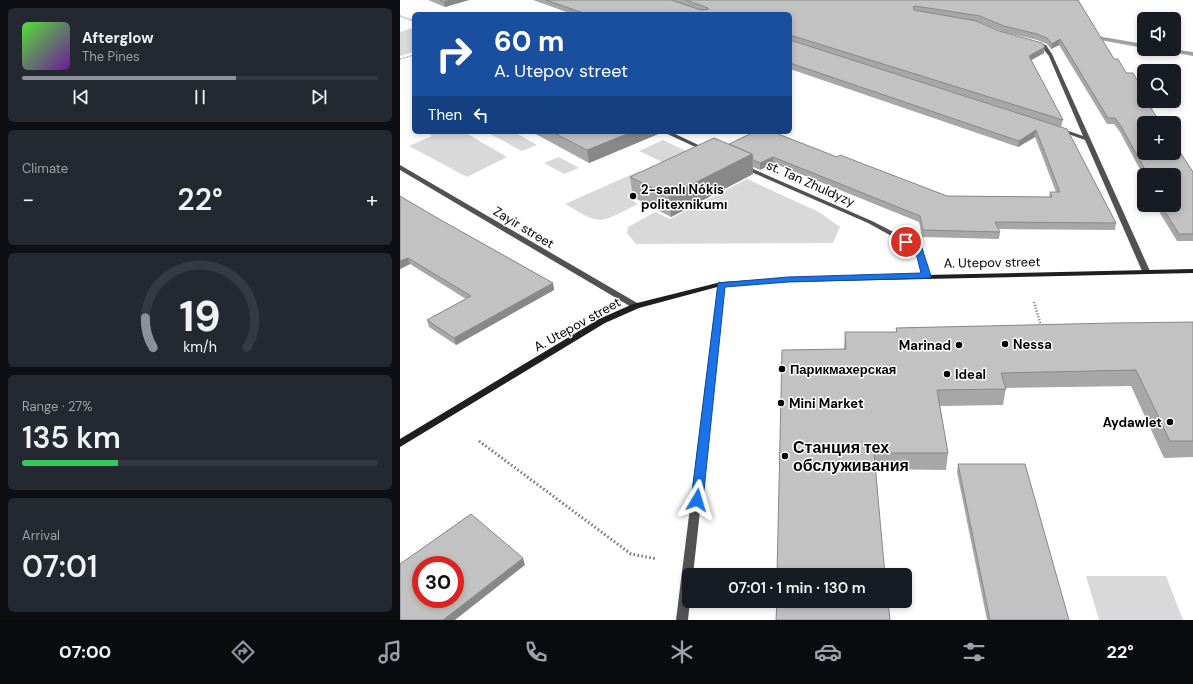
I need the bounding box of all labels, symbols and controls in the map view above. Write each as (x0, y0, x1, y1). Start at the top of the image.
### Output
map controls (1137, 12, 1181, 212)
button: sound (1137, 12, 1181, 56)
text: 60 m (494, 23, 564, 60)
text: Afterglow (82, 28, 154, 48)
icon: right (428, 28, 480, 80)
text: The Pines (82, 48, 140, 65)
text: A. Utepov street (494, 59, 628, 83)
button: search (1137, 64, 1181, 108)
icon: previous (70, 86, 92, 108)
icon: pause (189, 86, 211, 108)
icon: next (308, 86, 330, 108)
icon: left (470, 104, 492, 126)
text: Then (428, 105, 462, 125)
button: + (1137, 116, 1181, 160)
street label: st. Tan Zhuldyzy (764, 156, 858, 211)
text: Climate (22, 160, 68, 177)
button: − (1137, 168, 1181, 212)
text: 22° (177, 180, 223, 219)
place label: 2-sanlı Nókis politexnikumı (641, 181, 728, 213)
text: − (22, 185, 34, 214)
text: + (366, 185, 378, 214)
marker: 2-sanlı Nókis politexnikumı (628, 191, 638, 201)
street label: Zayir street (490, 203, 557, 252)
pin (889, 225, 923, 259)
icon: arrive (895, 231, 917, 253)
street label: A. Utepov street (943, 253, 1041, 272)
text: 19 (179, 290, 221, 344)
street label: A. Utepov street (531, 294, 624, 355)
place label: Nessa (1013, 336, 1052, 353)
place label: Marinad (899, 337, 951, 354)
text: km/h (183, 338, 217, 356)
marker: Nessa (1000, 339, 1010, 349)
marker: Marinad (954, 340, 964, 350)
place label: Парикмахерская (790, 361, 896, 378)
marker: Парикмахерская (777, 364, 787, 374)
place label: Ideal (955, 366, 986, 383)
marker: Ideal (942, 369, 952, 379)
place label: Mini Market (789, 395, 864, 412)
text: Range · 27% (22, 398, 92, 415)
marker: Mini Market (776, 398, 786, 408)
place label: Aydawlet (1103, 414, 1162, 431)
marker: Aydawlet (1165, 417, 1175, 427)
text: 135 km (22, 418, 121, 457)
place label: Станция тех обслуживания (793, 437, 909, 476)
marker: Станция тех обслуживания (780, 451, 790, 461)
position arrow (676, 479, 718, 521)
text: Arrival (22, 527, 60, 544)
text: 07:01 (22, 547, 97, 586)
speed limit sign: 30 (412, 556, 464, 608)
text: 07:01 · 1 min · 130 m (728, 578, 866, 598)
icon: directions (229, 638, 257, 666)
icon: music (376, 638, 404, 666)
icon: phone (522, 638, 550, 666)
icon: climate (668, 638, 696, 666)
icon: car (814, 638, 842, 666)
icon: filters (960, 638, 988, 666)
text: 07:00 (59, 640, 111, 664)
text: 22° (1107, 640, 1134, 664)

